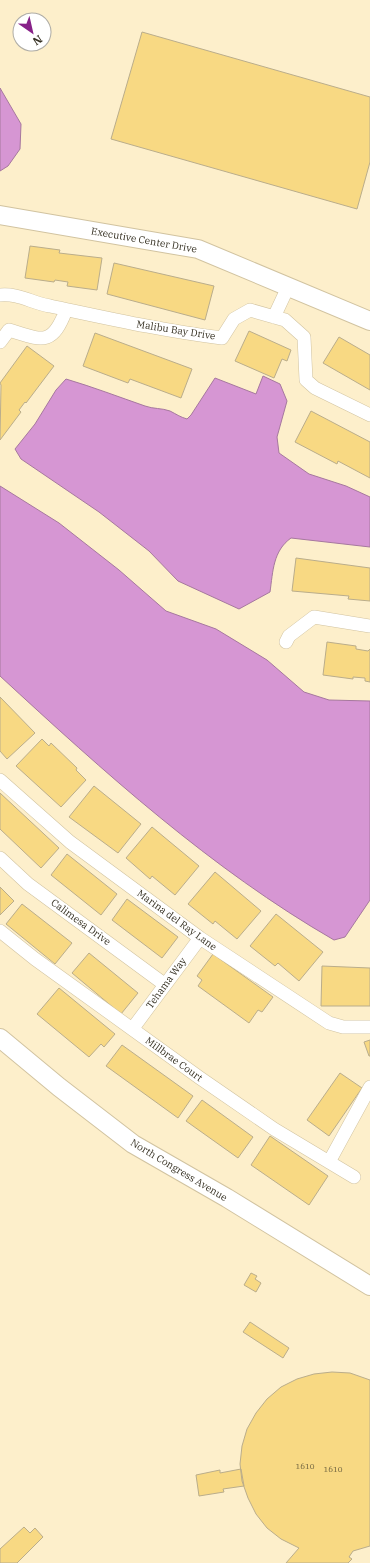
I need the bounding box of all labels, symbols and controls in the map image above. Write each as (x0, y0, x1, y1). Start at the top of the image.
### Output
north arrow (12, 12, 52, 52)
text: N (30, 32, 45, 49)
street label: Executive Center Drive (90, 224, 198, 256)
street label: Malibu Bay Drive (136, 317, 216, 343)
street label: Marina del Ray Lane (135, 887, 219, 953)
street label: Calimesa Drive (49, 896, 113, 948)
street label: Tehama Way (143, 954, 189, 1011)
street label: Millbrae Court (143, 1034, 206, 1084)
street label: North Congress Avenue (128, 1136, 230, 1204)
house number: 1610 (295, 1461, 315, 1471)
house number: 1610 (323, 1464, 343, 1474)

